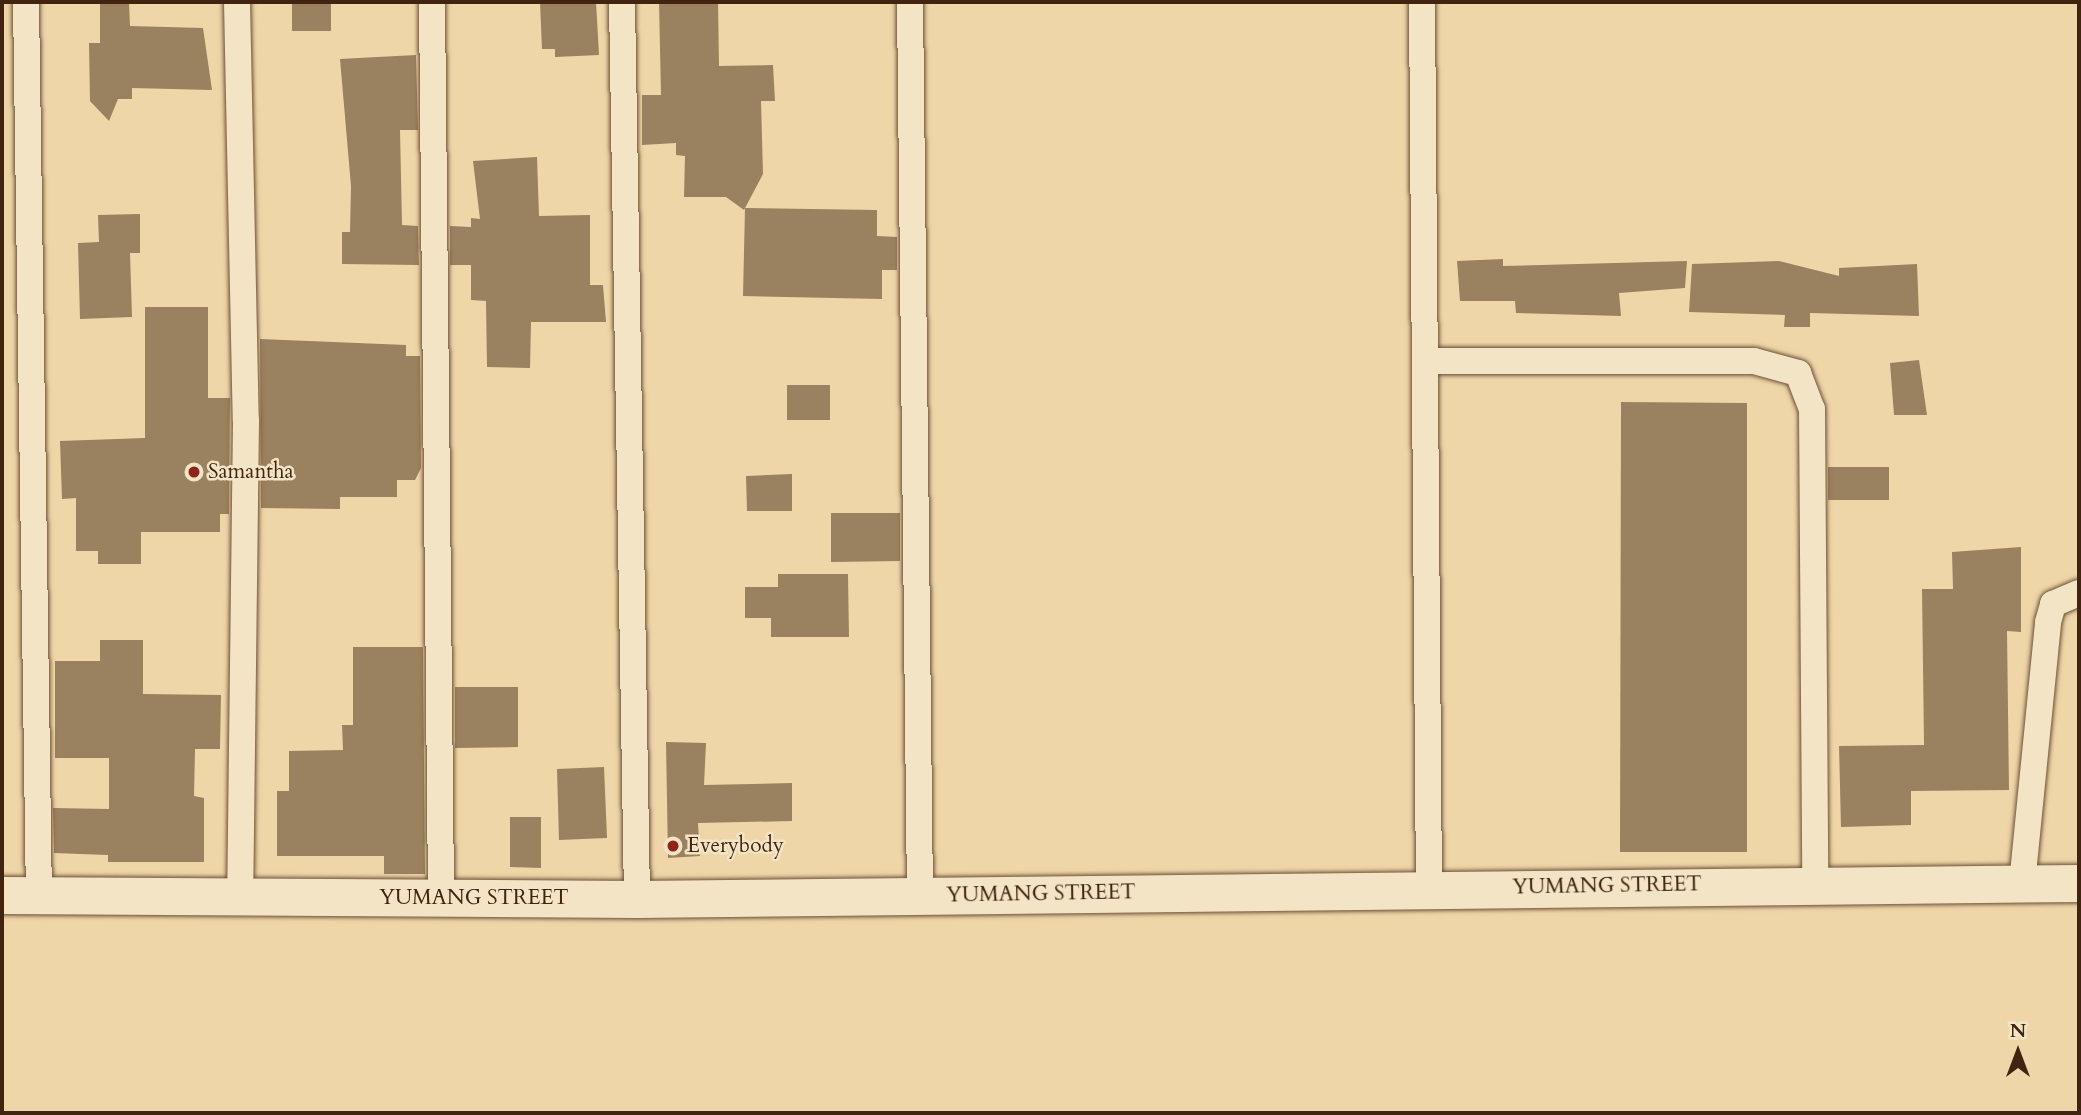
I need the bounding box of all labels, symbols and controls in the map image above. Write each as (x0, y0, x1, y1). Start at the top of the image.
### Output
place label: Samantha (208, 459, 294, 485)
marker: Samantha (186, 464, 202, 480)
place label: Everybody (687, 833, 784, 859)
marker: Everybody (665, 838, 681, 854)
street label: YUMANG STREET (1512, 872, 1702, 900)
street label: YUMANG STREET (946, 880, 1136, 908)
street label: YUMANG STREET (379, 885, 569, 911)
north arrow (1983, 1017, 2053, 1087)
text: N (2010, 1018, 2026, 1044)

